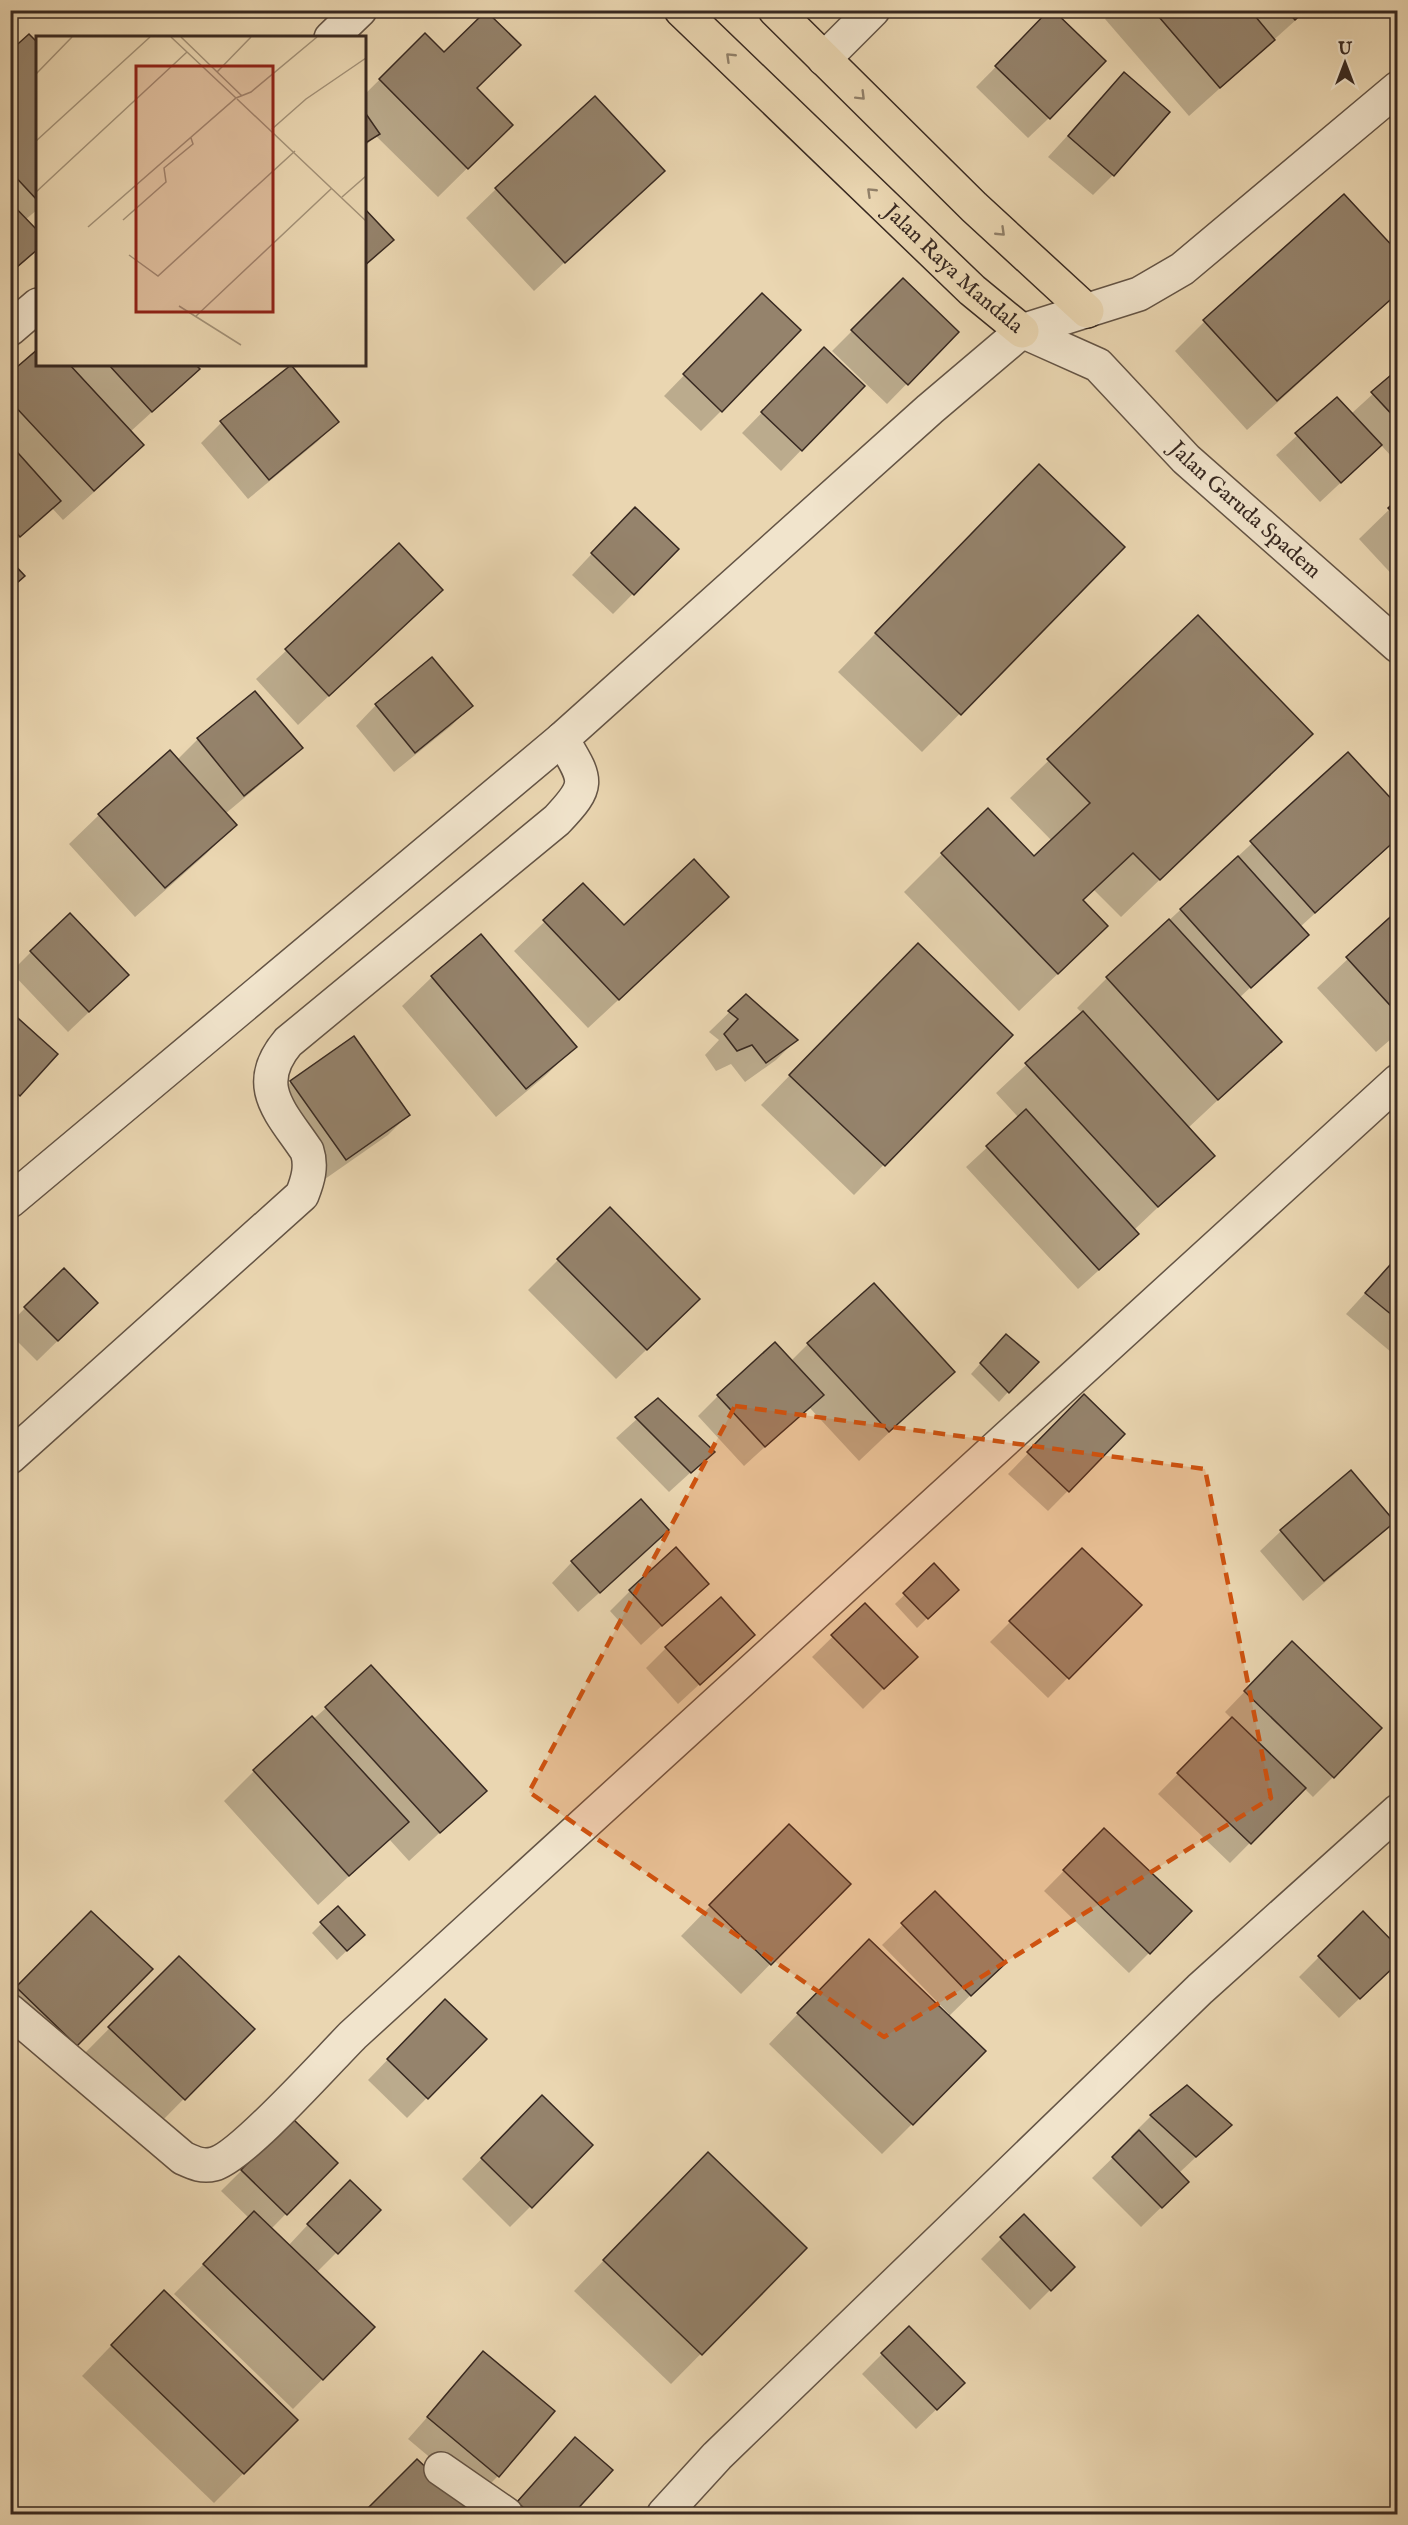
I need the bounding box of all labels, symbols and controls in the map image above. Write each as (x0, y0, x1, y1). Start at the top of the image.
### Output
north arrow (1315, 33, 1375, 93)
inset map (36, 36, 366, 366)
text: U (1337, 40, 1352, 60)
one-way arrow (726, 53, 737, 64)
one-way arrow (854, 88, 865, 99)
one-way arrow (867, 188, 877, 199)
street label: Jalan Raya Mandala (875, 196, 1029, 340)
one-way arrow (994, 225, 1004, 236)
street label: Jalan Garuda Spadem (1161, 433, 1327, 585)

